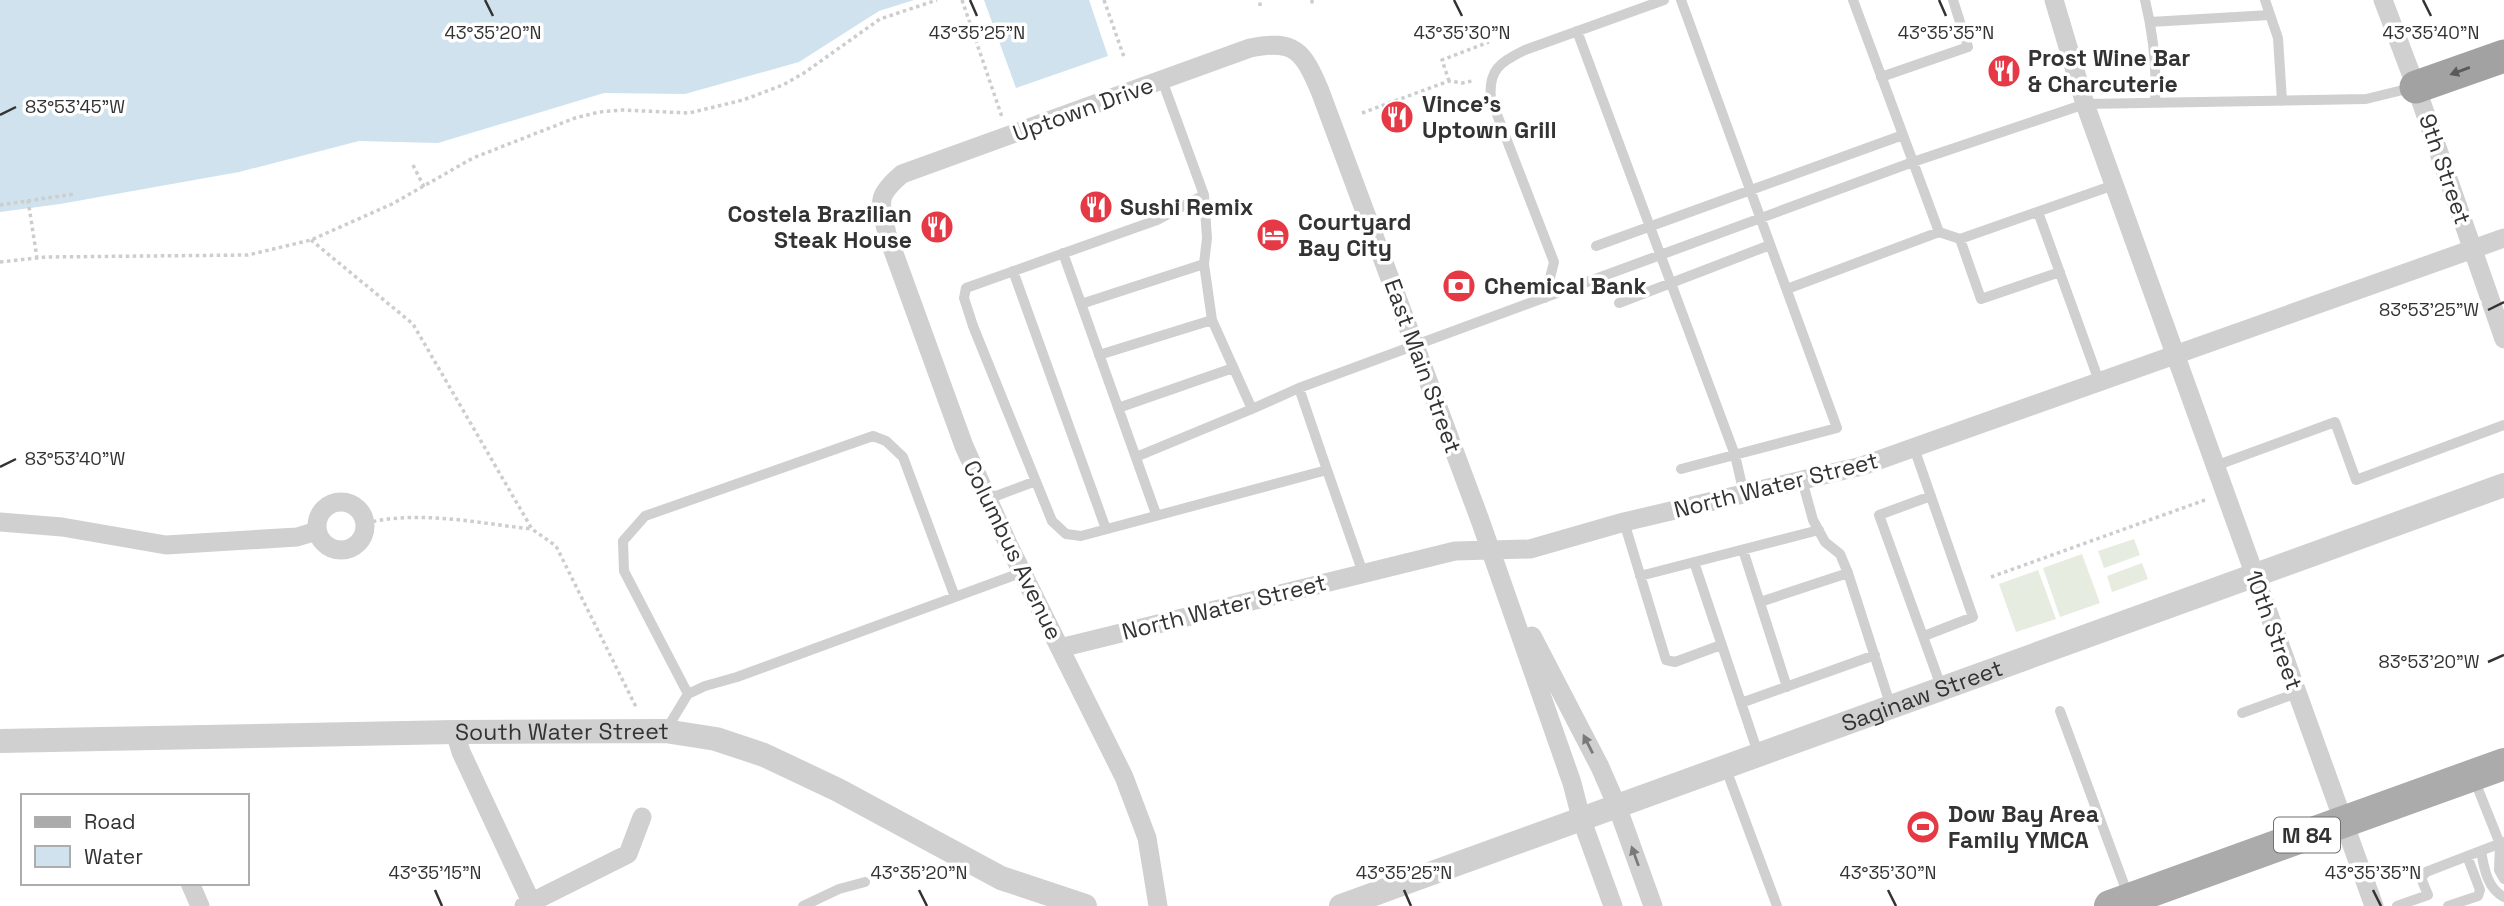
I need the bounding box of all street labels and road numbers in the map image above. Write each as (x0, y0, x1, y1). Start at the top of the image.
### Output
street label: Uptown Drive (1009, 70, 1157, 148)
street label: 9th Street (2412, 110, 2478, 228)
street label: East Main Street (1378, 275, 1468, 457)
street label: North Water Street (1671, 445, 1881, 525)
street label: Columbus Avenue (956, 455, 1070, 645)
street label: 10th Street (2238, 566, 2310, 694)
street label: North Water Street (1119, 567, 1329, 647)
street label: Saginaw Street (1837, 653, 2007, 739)
street label: South Water Street (455, 716, 669, 747)
road number: M 84 (2274, 818, 2340, 852)

